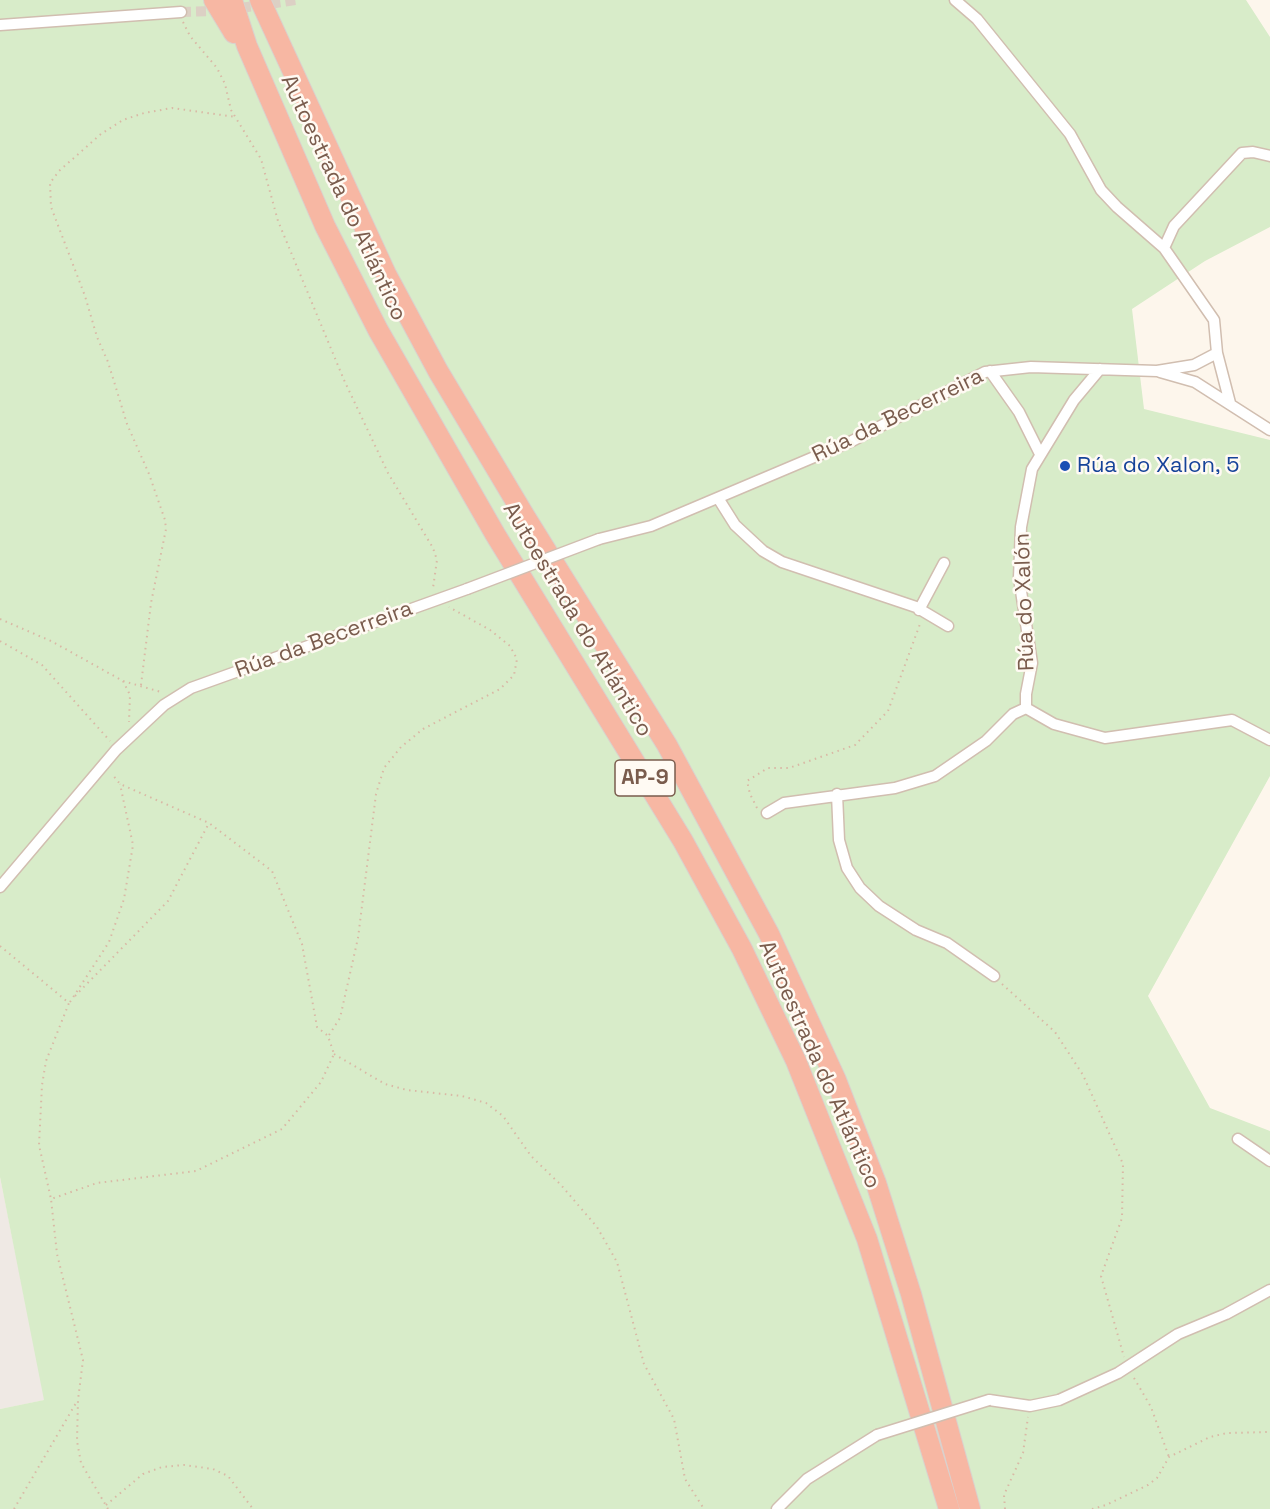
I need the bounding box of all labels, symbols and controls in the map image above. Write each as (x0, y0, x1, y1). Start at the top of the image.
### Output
street label: Autoestrada do Atlántico (274, 71, 412, 325)
street label: Rúa da Becerreira (808, 363, 988, 469)
place label: Rúa do Xalon, 5 (1077, 453, 1239, 479)
marker: Rúa do Xalon, 5 (1058, 459, 1072, 473)
street label: Autoestrada do Atlántico (497, 498, 657, 742)
street label: Rúa do Xalón (1009, 533, 1041, 671)
street label: Rúa da Becerreira (232, 596, 416, 684)
road number: AP-9 (615, 760, 675, 796)
street label: Autoestrada do Atlántico (752, 937, 886, 1193)

